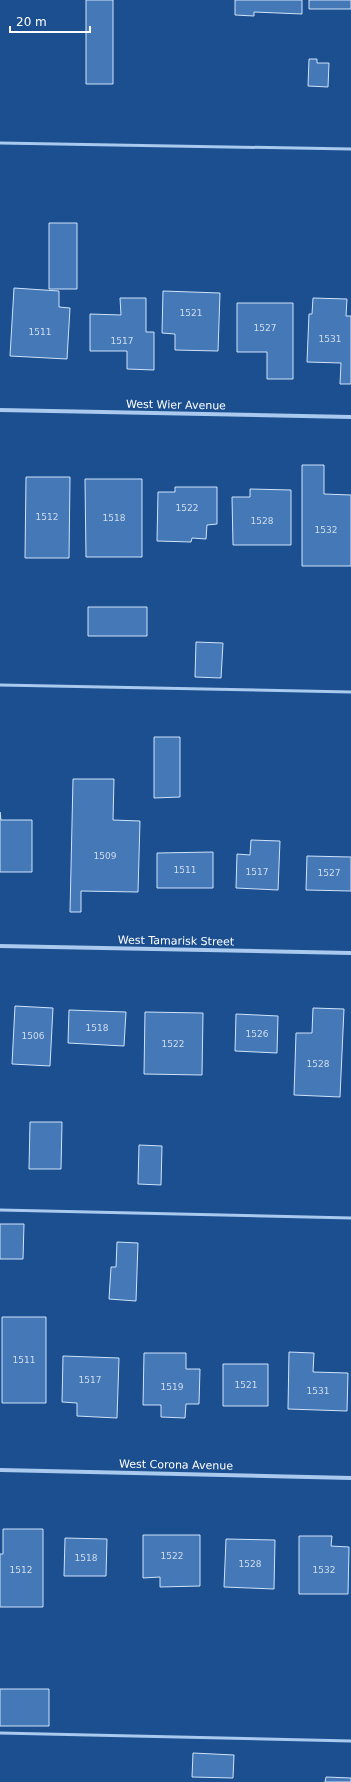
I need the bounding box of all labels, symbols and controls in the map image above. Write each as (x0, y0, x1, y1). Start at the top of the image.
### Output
scale bar (10, 8, 90, 34)
text: 20 m (16, 15, 47, 29)
house number: 1521 (180, 308, 202, 318)
house number: 1527 (254, 323, 276, 333)
house number: 1511 (29, 327, 51, 337)
house number: 1531 (319, 334, 341, 344)
house number: 1517 (111, 336, 133, 346)
street label: West Wier Avenue (126, 398, 226, 412)
house number: 1522 (176, 503, 198, 513)
house number: 1512 (36, 512, 58, 522)
house number: 1518 (103, 513, 126, 523)
house number: 1528 (251, 516, 274, 526)
house number: 1532 (315, 525, 337, 535)
house number: 1509 (94, 851, 117, 861)
house number: 1511 (174, 865, 196, 875)
house number: 1517 (246, 867, 268, 877)
house number: 1527 (318, 868, 340, 878)
street label: West Tamarisk Street (118, 933, 235, 949)
house number: 1518 (86, 1023, 109, 1033)
house number: 1526 (246, 1029, 269, 1039)
house number: 1506 (22, 1031, 45, 1041)
house number: 1522 (162, 1039, 184, 1049)
house number: 1528 (307, 1059, 330, 1069)
house number: 1511 (13, 1355, 35, 1365)
house number: 1517 (79, 1375, 101, 1385)
house number: 1521 (235, 1380, 257, 1390)
house number: 1519 (161, 1382, 184, 1392)
house number: 1531 (307, 1386, 329, 1396)
street label: West Corona Avenue (119, 1458, 233, 1472)
house number: 1522 (161, 1551, 183, 1561)
house number: 1518 (75, 1553, 98, 1563)
house number: 1528 (239, 1559, 262, 1569)
house number: 1512 (10, 1565, 32, 1575)
house number: 1532 (313, 1565, 335, 1575)

